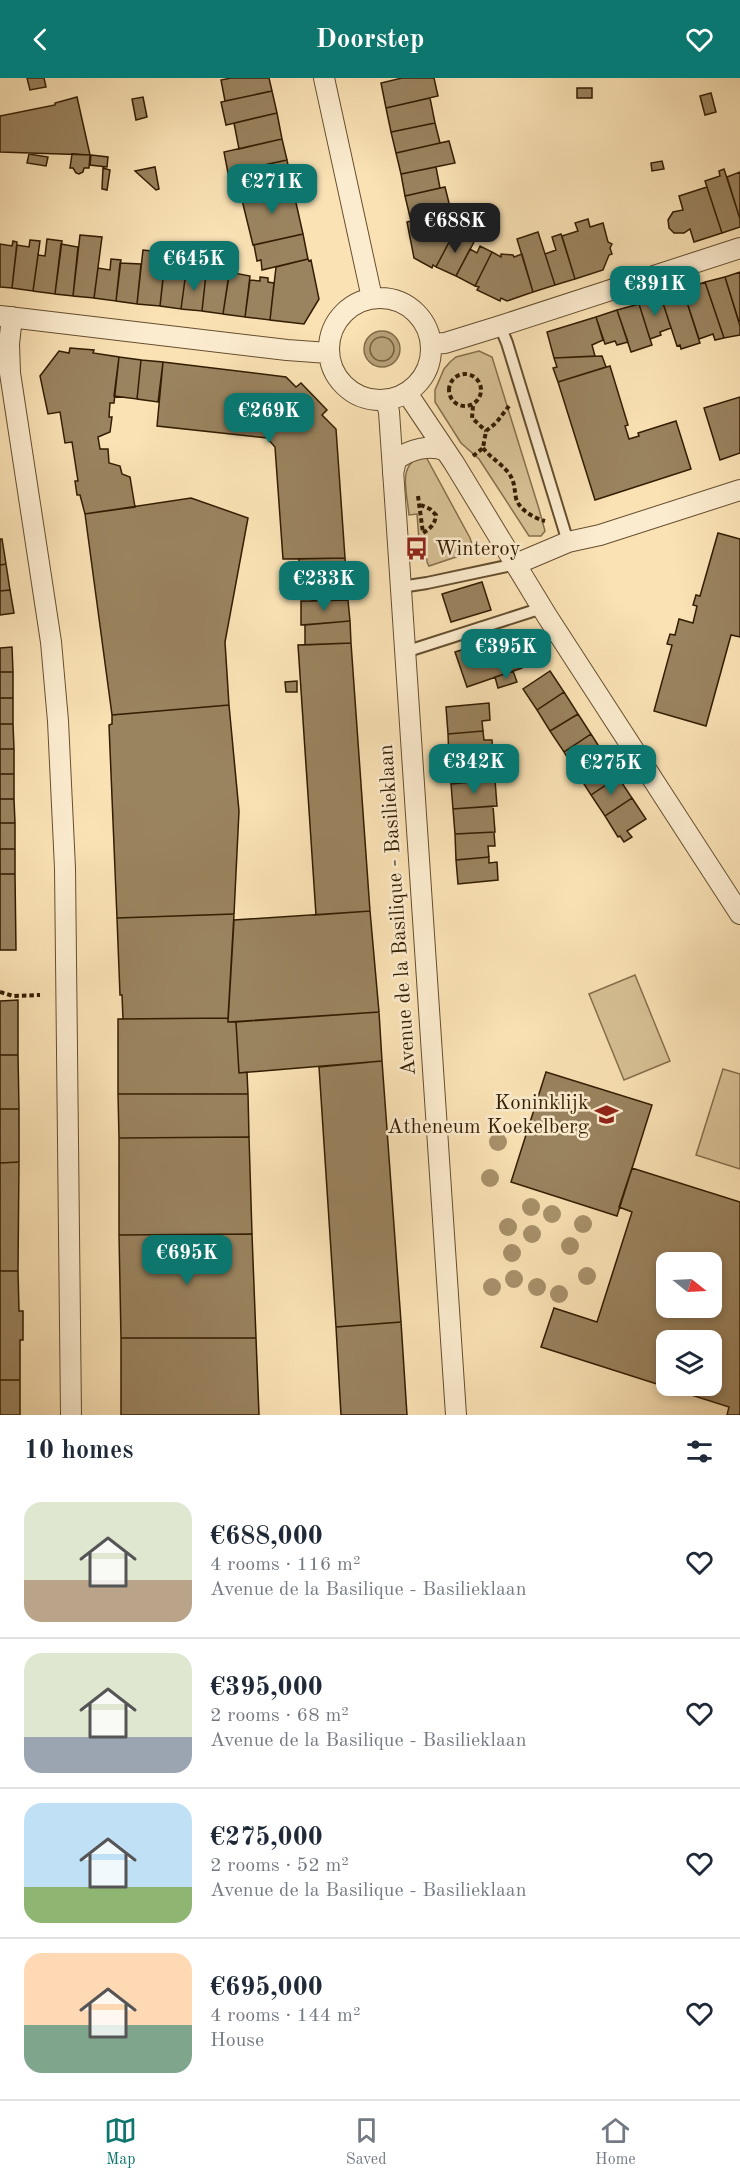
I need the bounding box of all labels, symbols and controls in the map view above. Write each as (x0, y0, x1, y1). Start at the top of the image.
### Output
icon: back (24, 23, 57, 56)
icon: heart (683, 23, 716, 56)
text: Doorstep (315, 26, 425, 53)
pin: €271K (230, 164, 314, 215)
text: €271K (241, 173, 303, 193)
pin: €688K (413, 203, 497, 254)
text: €688K (424, 212, 486, 232)
pin: €645K (152, 241, 236, 292)
text: €645K (163, 250, 225, 270)
pin: €391K (613, 266, 697, 317)
text: €391K (624, 275, 686, 295)
pin: €269K (227, 393, 311, 444)
text: €269K (238, 402, 300, 422)
bus stop icon: Winteroy (404, 536, 430, 562)
place label: Winteroy (435, 539, 521, 560)
pin: €233K (282, 561, 366, 612)
text: €233K (293, 570, 355, 590)
pin: €395K (464, 629, 548, 680)
text: €395K (475, 638, 537, 658)
street label: Avenue de la Basilique - Basilieklaan (376, 744, 420, 1076)
pin: €342K (432, 744, 516, 795)
pin: €275K (569, 745, 653, 796)
text: €342K (443, 753, 505, 773)
text: €275K (580, 754, 642, 774)
place label: Koninklijk Atheneum Koekelberg (387, 1093, 590, 1138)
school or university icon: Koninklijk Atheneum Koekelberg (594, 1102, 620, 1128)
pin: €695K (145, 1235, 229, 1286)
text: €695K (156, 1244, 218, 1264)
north arrow (656, 1252, 722, 1318)
map controls (656, 1252, 722, 1396)
button: layers (656, 1330, 722, 1396)
icon: filters (683, 1435, 716, 1468)
text: 10 homes (24, 1438, 133, 1464)
text: €688,000 (210, 1524, 323, 1550)
icon: home (72, 1526, 144, 1598)
icon: heart (683, 1546, 716, 1579)
text: 4 rooms · 116 m² (210, 1555, 360, 1575)
text: Avenue de la Basilique - Basilieklaan (210, 1580, 526, 1600)
text: €395,000 (210, 1675, 323, 1701)
icon: home (72, 1677, 144, 1749)
icon: heart (683, 1697, 716, 1730)
text: 2 rooms · 68 m² (210, 1706, 349, 1726)
text: Avenue de la Basilique - Basilieklaan (210, 1731, 526, 1751)
text: €275,000 (210, 1825, 323, 1851)
icon: home (72, 1827, 144, 1899)
icon: heart (683, 1847, 716, 1880)
text: 2 rooms · 52 m² (210, 1856, 349, 1876)
text: Avenue de la Basilique - Basilieklaan (210, 1881, 526, 1901)
text: €695,000 (210, 1975, 323, 2001)
icon: home (72, 1977, 144, 2049)
icon: heart (683, 1997, 716, 2030)
text: 4 rooms · 144 m² (210, 2006, 360, 2026)
text: House (210, 2031, 264, 2051)
tab: Map (104, 2114, 137, 2170)
tab: Saved (346, 2114, 387, 2170)
tab: Home (595, 2114, 636, 2170)

